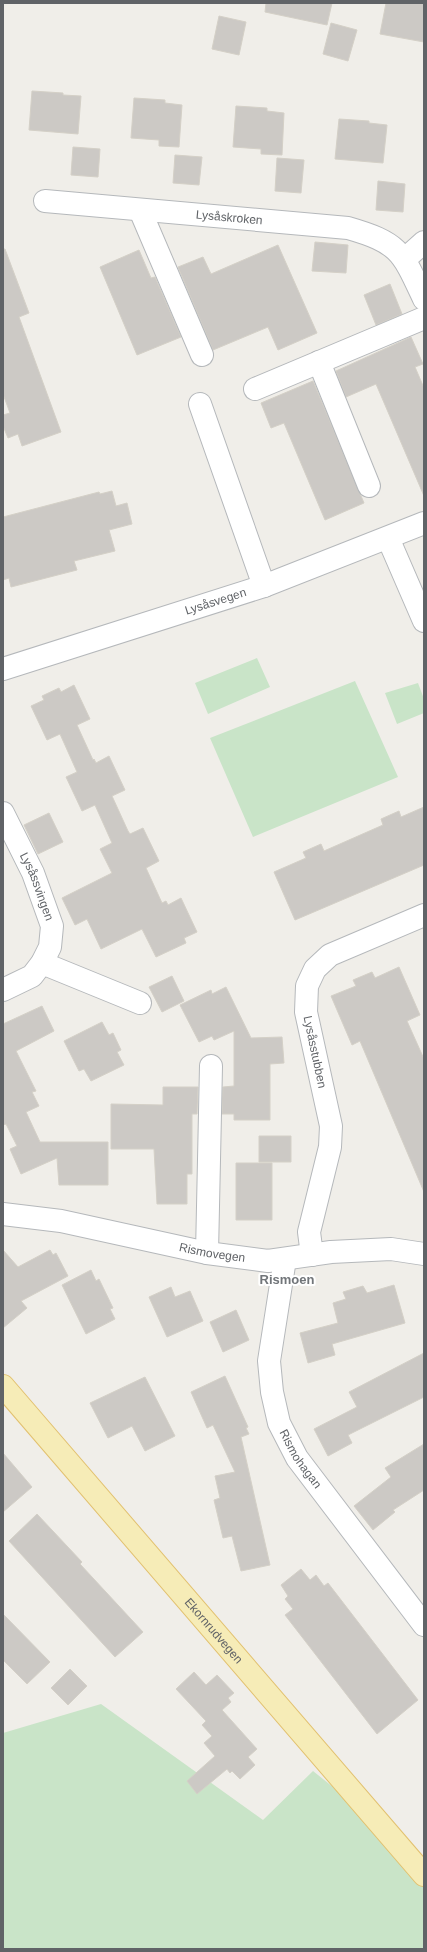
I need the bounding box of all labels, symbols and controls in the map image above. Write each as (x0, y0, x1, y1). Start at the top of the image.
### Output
street label: Lysåskroken (195, 207, 263, 227)
street label: Lysåsvegen (183, 585, 248, 618)
street label: Lysåssvingen (17, 850, 56, 923)
street label: Lysåsstubben (301, 1015, 329, 1089)
street label: Rismovegen (178, 1240, 246, 1265)
district label: Rismoen (260, 1272, 315, 1287)
street label: Rismohagan (276, 1427, 324, 1491)
street label: Ekornrudvegen (182, 1595, 246, 1666)

